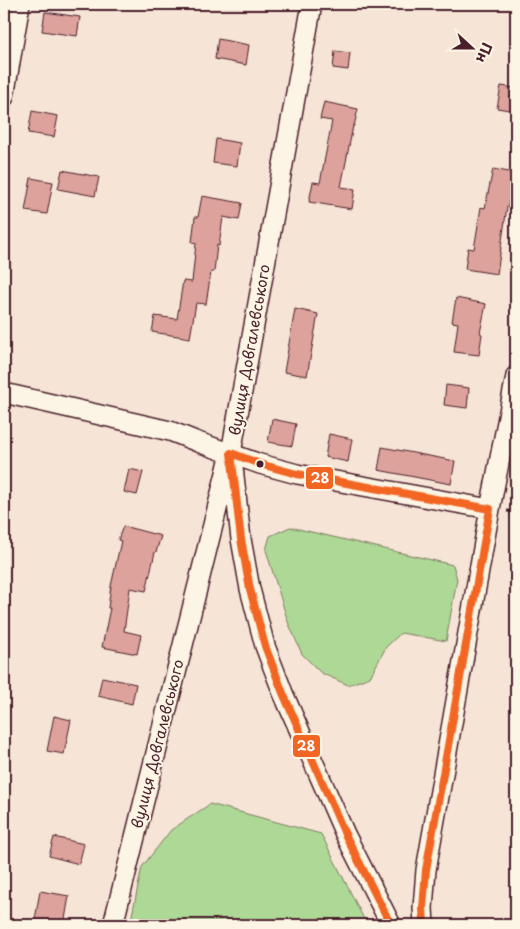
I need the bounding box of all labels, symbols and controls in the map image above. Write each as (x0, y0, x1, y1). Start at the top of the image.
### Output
north arrow (448, 22, 498, 72)
text: Пн (471, 40, 498, 66)
street label: вулиця Довгалевського (222, 262, 275, 437)
unlabelled marker (255, 459, 265, 469)
line badge: 28 (305, 466, 334, 490)
text: 28 (311, 467, 330, 488)
street label: вулиця Довгалевського (124, 657, 189, 831)
line badge: 28 (292, 734, 321, 758)
text: 28 (297, 735, 316, 756)

